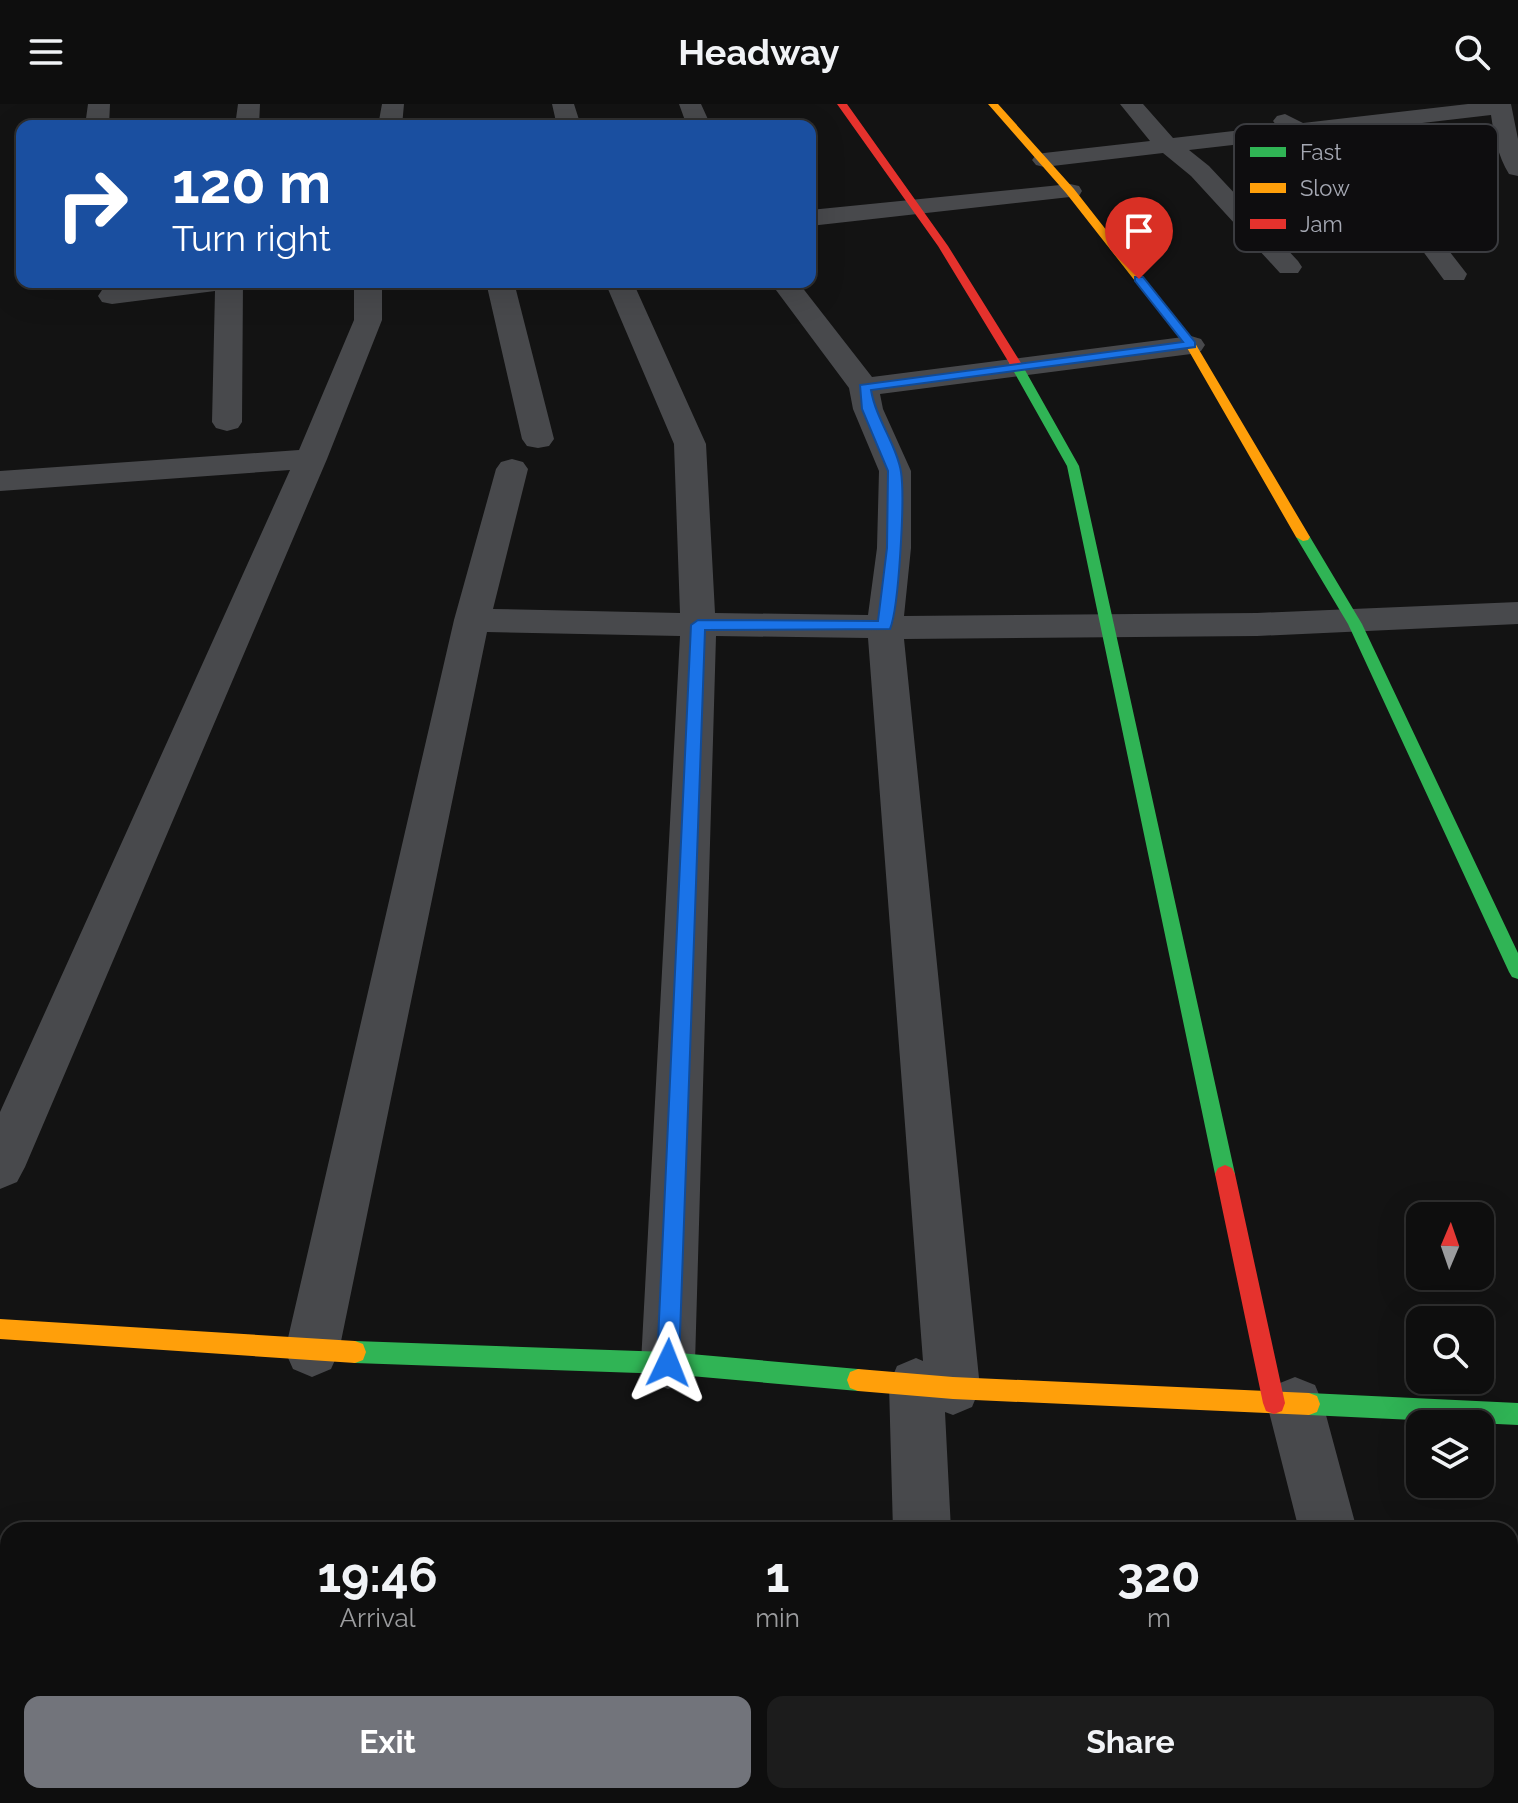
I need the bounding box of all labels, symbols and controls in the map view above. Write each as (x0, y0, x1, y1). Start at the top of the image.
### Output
icon: menu (24, 30, 68, 74)
icon: search (1450, 30, 1494, 74)
text: Headway (678, 31, 840, 73)
legend (1234, 124, 1498, 252)
text: Fast (1300, 139, 1342, 165)
text: 120 m (172, 150, 331, 216)
icon: right (40, 152, 144, 256)
text: Slow (1300, 175, 1350, 201)
pin (1105, 197, 1173, 279)
icon: arrive (1117, 209, 1161, 253)
text: Jam (1300, 211, 1343, 237)
text: Turn right (172, 217, 331, 259)
north arrow (1406, 1202, 1494, 1290)
map controls (1406, 1202, 1494, 1498)
button: search (1406, 1306, 1494, 1394)
position arrow (626, 1321, 710, 1405)
button: layers (1406, 1410, 1494, 1498)
text: 19:46 (317, 1547, 438, 1603)
text: 1 (766, 1547, 789, 1603)
text: 320 (1117, 1547, 1201, 1603)
text: Arrival (339, 1603, 416, 1633)
text: min (755, 1603, 800, 1633)
text: m (1147, 1603, 1171, 1633)
button: Exit (24, 1696, 751, 1788)
button: Share (767, 1696, 1494, 1788)

